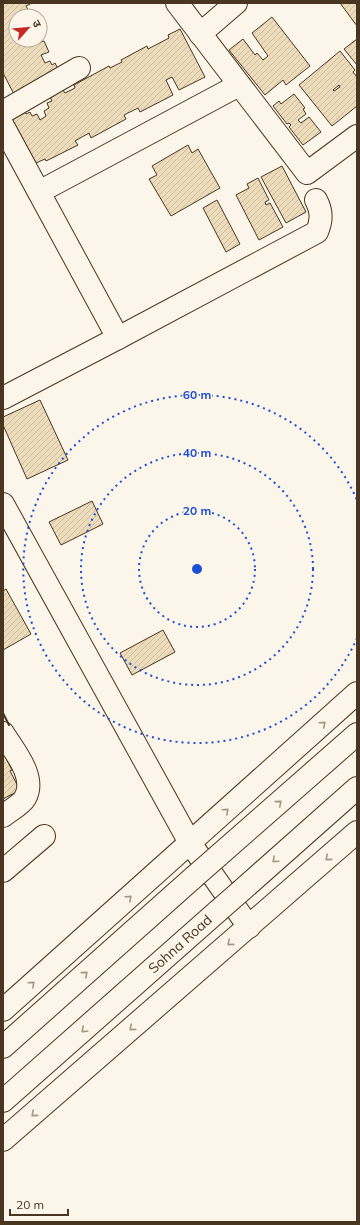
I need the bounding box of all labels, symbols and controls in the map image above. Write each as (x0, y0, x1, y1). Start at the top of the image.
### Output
north arrow (8, 8, 48, 48)
text: उ (29, 17, 45, 30)
text: 60 m (183, 387, 211, 402)
text: 40 m (183, 445, 211, 460)
text: 20 m (183, 503, 211, 518)
centre of rings (190, 562, 204, 576)
one-way arrow (318, 722, 325, 729)
one-way arrow (274, 800, 282, 807)
one-way arrow (221, 808, 229, 816)
one-way arrow (325, 853, 332, 860)
one-way arrow (273, 856, 280, 863)
one-way arrow (124, 895, 132, 902)
street label: Sohna Road (144, 911, 216, 977)
one-way arrow (227, 938, 234, 945)
one-way arrow (80, 972, 87, 979)
one-way arrow (27, 982, 35, 989)
one-way arrow (129, 1024, 136, 1031)
one-way arrow (81, 1025, 89, 1032)
one-way arrow (31, 1109, 38, 1116)
scale bar (10, 1191, 68, 1217)
text: 20 m (16, 1197, 44, 1212)

